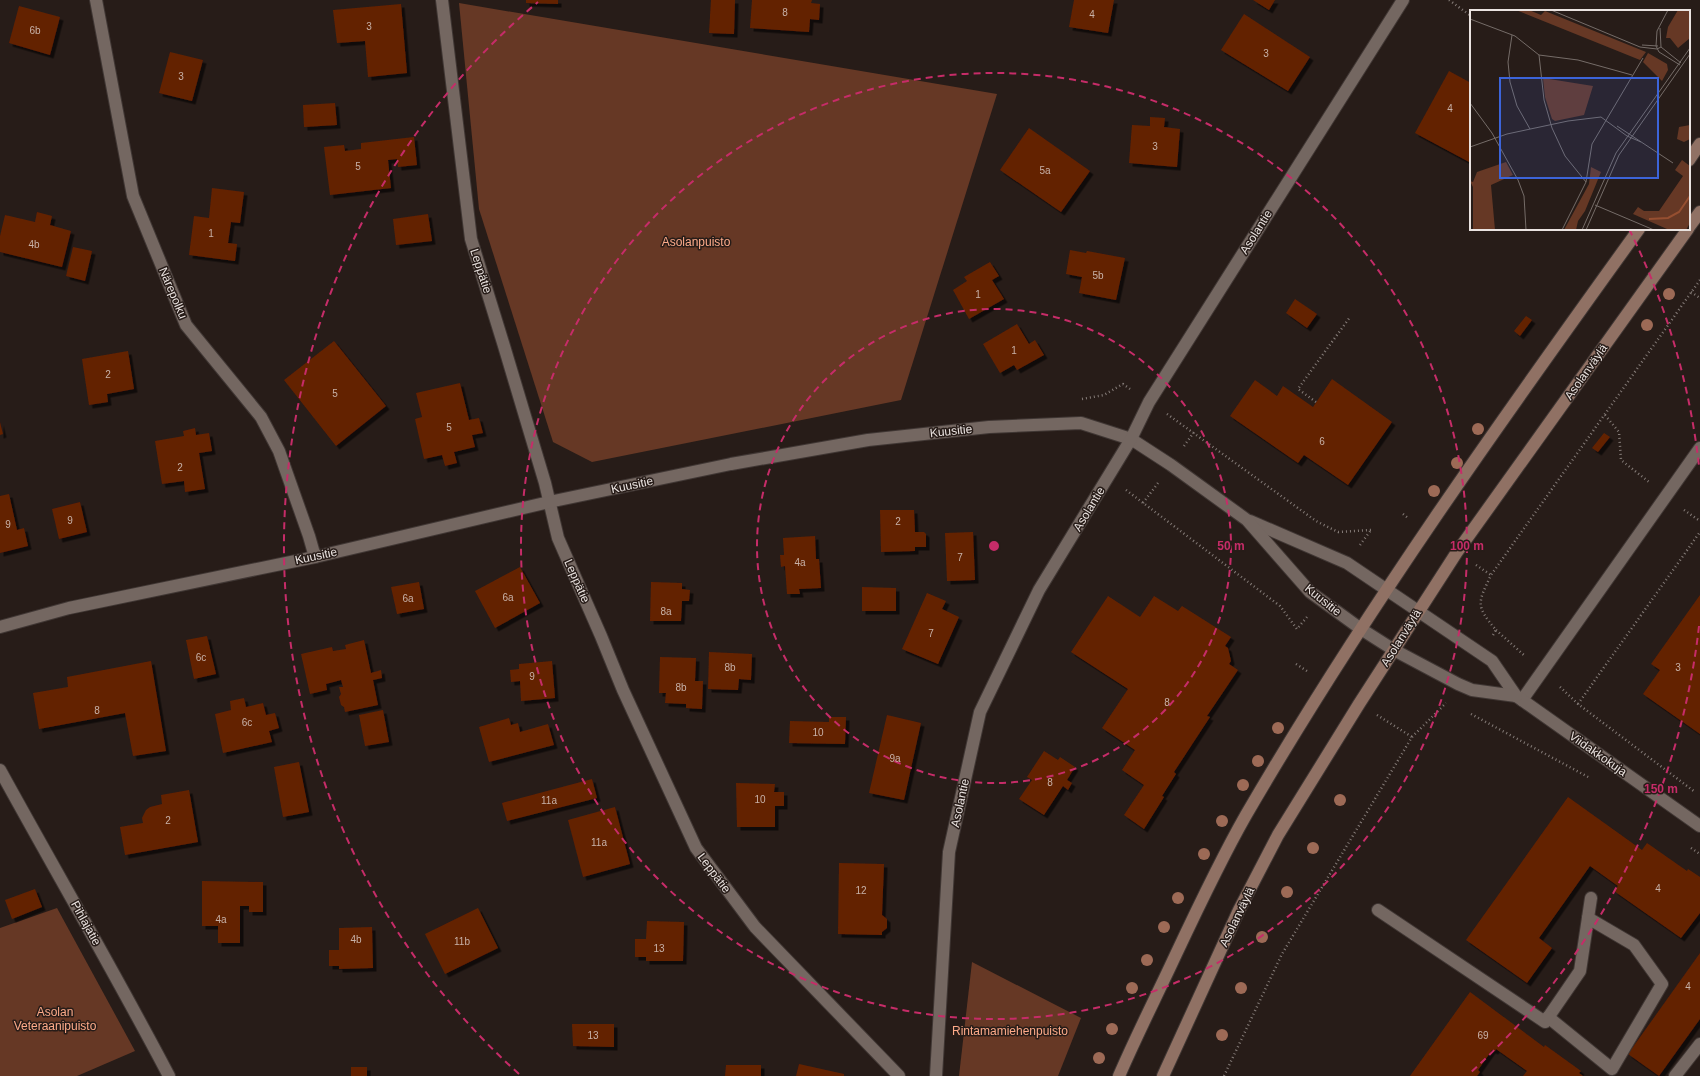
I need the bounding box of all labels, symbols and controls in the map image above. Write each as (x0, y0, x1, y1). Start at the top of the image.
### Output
house number: 8 (782, 7, 788, 18)
house number: 4 (1089, 9, 1095, 20)
inset map (1470, 10, 1690, 230)
house number: 3 (366, 21, 372, 32)
house number: 6b (29, 25, 41, 36)
house number: 3 (1263, 48, 1269, 59)
house number: 3 (178, 71, 184, 82)
house number: 4 (1447, 103, 1453, 114)
house number: 3 (1152, 141, 1158, 152)
house number: 5 (355, 161, 361, 172)
house number: 5a (1039, 165, 1051, 176)
street label: Asolantie (1237, 207, 1275, 257)
house number: 1 (208, 228, 214, 239)
park label: Asolanpuisto (662, 235, 731, 249)
house number: 4b (28, 239, 40, 250)
street label: Leppätie (467, 247, 495, 295)
street label: Närepolku (156, 265, 190, 321)
house number: 5b (1092, 270, 1104, 281)
house number: 1 (975, 289, 981, 300)
street label: Asolanväylä (1562, 341, 1610, 403)
house number: 1 (1011, 345, 1017, 356)
house number: 2 (105, 369, 111, 380)
house number: 5 (332, 388, 338, 399)
house number: 5 (446, 422, 452, 433)
street label: Kuusitie (929, 422, 973, 440)
house number: 6 (1319, 436, 1325, 447)
house number: 2 (177, 462, 183, 473)
street label: Kuusitie (610, 474, 655, 496)
street label: Asolantie (1070, 484, 1108, 534)
house number: 9 (67, 515, 73, 526)
house number: 2 (895, 516, 901, 527)
house number: 9 (5, 519, 11, 530)
centre of rings (987, 539, 1001, 553)
text: 50 m (1217, 539, 1245, 553)
text: 100 m (1450, 539, 1484, 553)
street label: Kuusitie (294, 545, 339, 567)
house number: 7 (957, 552, 963, 563)
street label: Leppätie (561, 557, 593, 605)
house number: 4a (794, 557, 806, 568)
street label: Kuusitie (1302, 581, 1344, 619)
house number: 6a (502, 592, 514, 603)
house number: 6a (402, 593, 414, 604)
house number: 8a (660, 606, 672, 617)
street label: Asolanväylä (1378, 607, 1424, 669)
house number: 7 (928, 628, 934, 639)
house number: 6c (196, 652, 206, 663)
house number: 8b (724, 662, 736, 673)
house number: 3 (1675, 662, 1681, 673)
house number: 9 (529, 671, 535, 682)
house number: 8b (675, 682, 687, 693)
house number: 8 (1164, 697, 1170, 708)
house number: 8 (94, 705, 100, 716)
house number: 6c (242, 717, 252, 728)
house number: 10 (812, 727, 824, 738)
street label: Viidakkokuja (1566, 729, 1630, 779)
house number: 9a (889, 753, 901, 764)
street label: Asolantie (948, 777, 972, 829)
house number: 8 (1047, 777, 1053, 788)
text: 150 m (1644, 782, 1678, 796)
house number: 10 (754, 794, 766, 805)
house number: 11a (541, 795, 557, 806)
house number: 2 (165, 815, 171, 826)
house number: 11a (591, 837, 607, 848)
street label: Leppätie (695, 850, 734, 896)
house number: 4 (1655, 883, 1661, 894)
house number: 12 (855, 885, 867, 896)
street label: Asolanväylä (1217, 885, 1258, 949)
street label: Pihlajatie (68, 898, 104, 948)
house number: 4a (215, 914, 227, 925)
house number: 4b (350, 934, 362, 945)
house number: 11b (454, 936, 470, 947)
house number: 13 (653, 943, 665, 954)
house number: 4 (1685, 981, 1691, 992)
park label: Asolan Veteraanipuisto (14, 1005, 97, 1033)
park label: Rintamamiehenpuisto (952, 1024, 1068, 1038)
house number: 13 (587, 1030, 599, 1041)
house number: 69 (1477, 1030, 1489, 1041)

